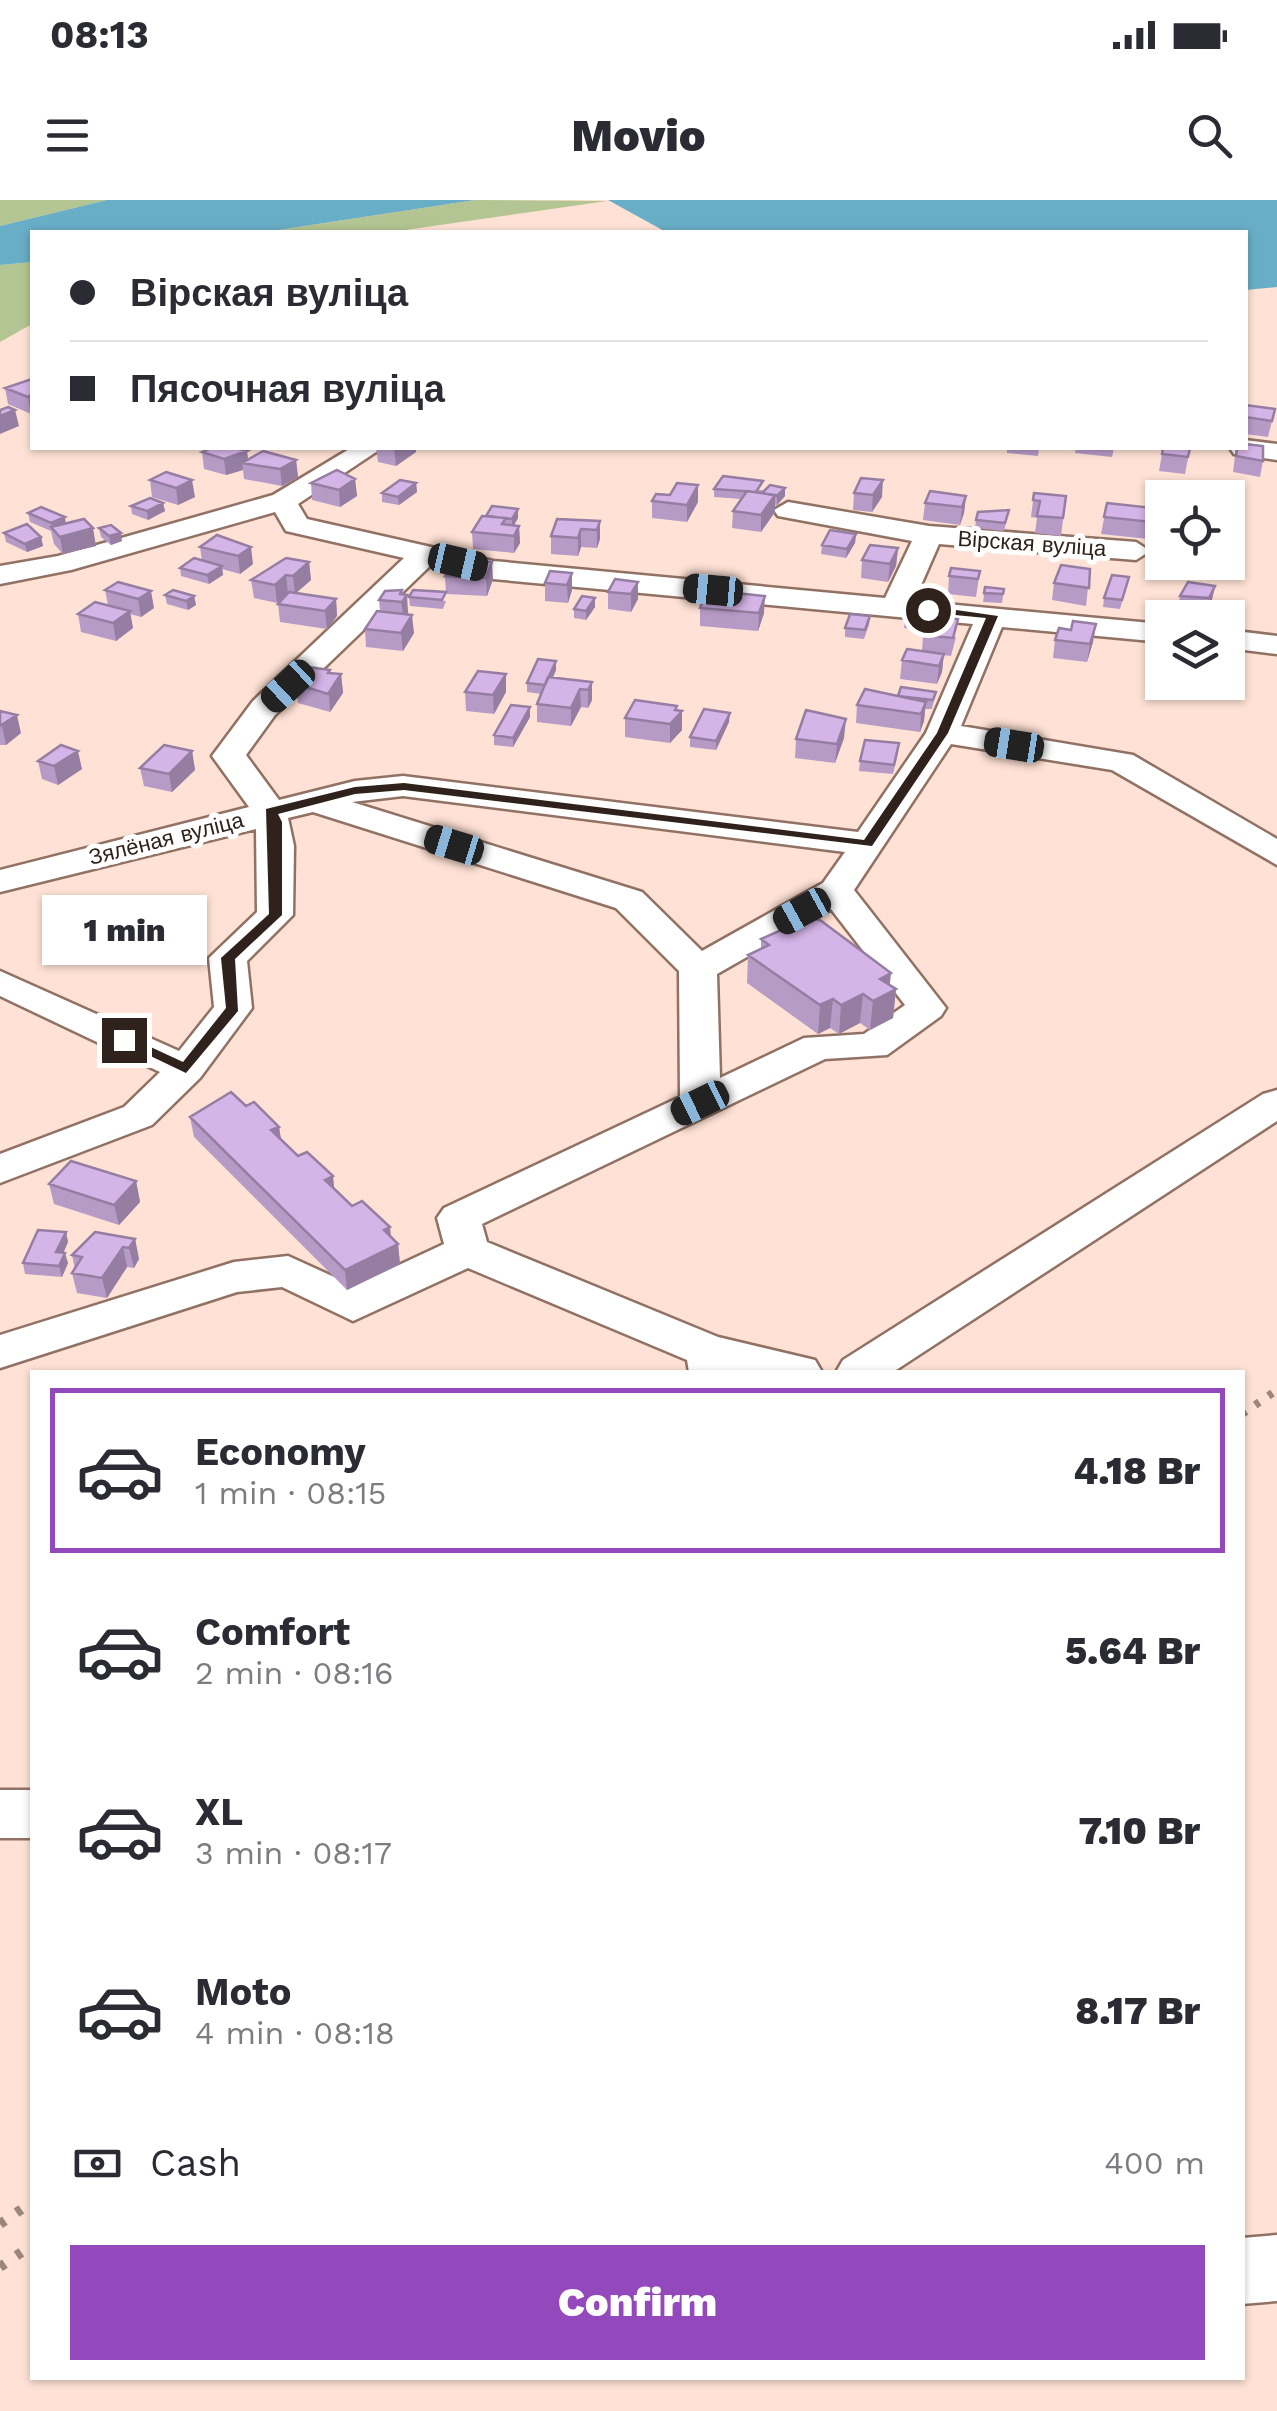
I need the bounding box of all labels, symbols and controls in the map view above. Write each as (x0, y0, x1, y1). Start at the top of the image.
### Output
text: 08:13 (50, 13, 149, 57)
icon: menu (40, 108, 95, 163)
icon: search (1182, 108, 1237, 163)
text: Movio (571, 109, 706, 162)
text: Вірская вуліца (130, 271, 408, 315)
text: Пясочная вуліца (130, 367, 445, 411)
map controls (1145, 480, 1245, 700)
button: locate (1145, 480, 1245, 580)
street label: Вірская вуліца (957, 526, 1108, 561)
car (425, 541, 491, 583)
car (682, 572, 744, 608)
route start (906, 588, 951, 633)
button: layers (1145, 600, 1245, 700)
car (256, 655, 320, 717)
car (982, 725, 1046, 765)
street label: Зялёная вуліца (86, 807, 247, 870)
car (421, 822, 487, 868)
car (768, 883, 836, 939)
callout: 1 min (42, 895, 206, 965)
text: 1 min (83, 911, 166, 949)
route end (102, 1018, 147, 1063)
car (666, 1076, 734, 1130)
icon: car (75, 1426, 165, 1516)
text: Economy (195, 1430, 366, 1474)
text: 4.18 Br (1073, 1449, 1200, 1493)
text: 1 min · 08:15 (195, 1474, 386, 1512)
icon: car (75, 1606, 165, 1696)
text: Comfort (195, 1610, 350, 1654)
text: 5.64 Br (1065, 1629, 1200, 1673)
text: 2 min · 08:16 (195, 1654, 393, 1692)
icon: car (75, 1786, 165, 1876)
text: XL (195, 1790, 243, 1834)
text: 7.10 Br (1079, 1809, 1200, 1853)
text: 3 min · 08:17 (195, 1834, 392, 1872)
icon: car (75, 1966, 165, 2056)
text: Moto (195, 1970, 291, 2014)
text: 8.17 Br (1075, 1989, 1200, 2033)
text: 4 min · 08:18 (195, 2014, 395, 2052)
icon: cash (70, 2136, 125, 2191)
text: Cash (150, 2141, 241, 2185)
text: 400 m (1104, 2144, 1205, 2182)
button: Confirm (70, 2245, 1205, 2360)

